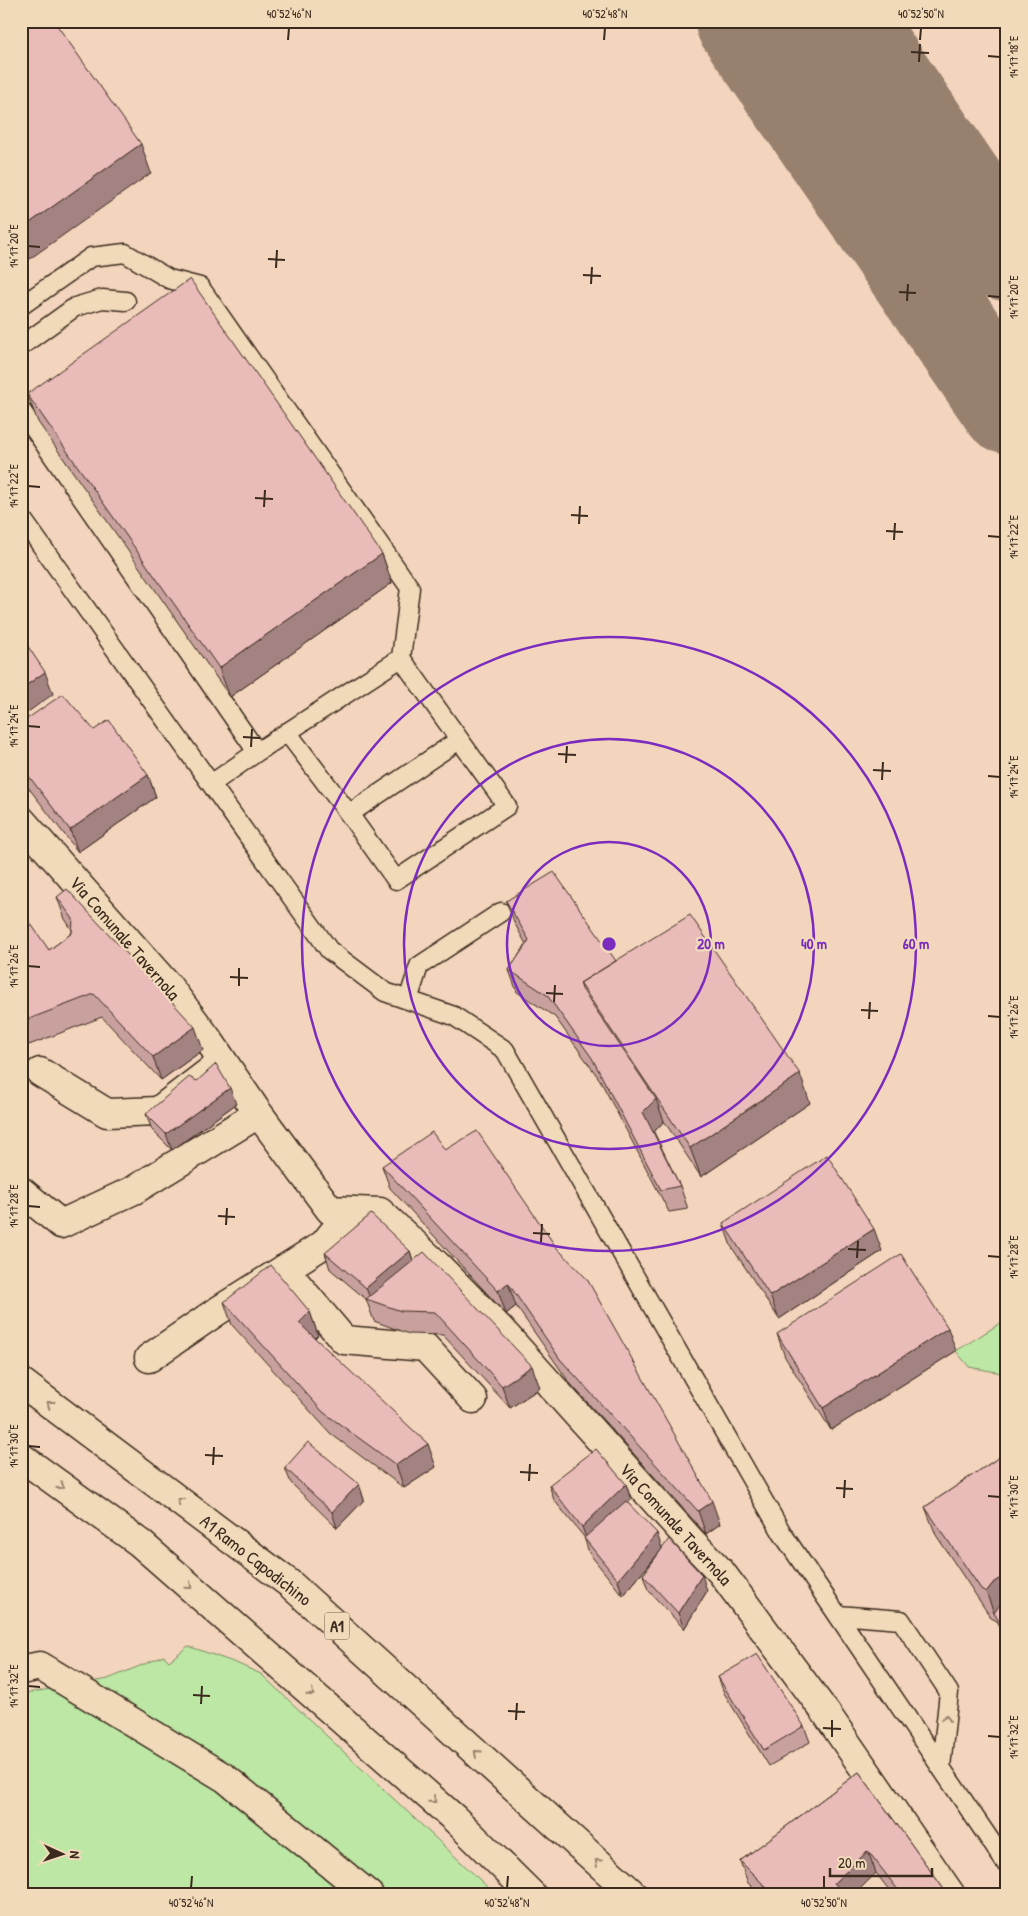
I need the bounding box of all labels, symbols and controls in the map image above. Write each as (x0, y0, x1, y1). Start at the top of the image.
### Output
text: 40°52'46"N (267, 5, 311, 22)
text: 40°52'48"N (582, 5, 628, 22)
text: 40°52'50"N (898, 5, 944, 22)
text: 14°17'18"E (1005, 35, 1022, 78)
text: 14°17'20"E (5, 223, 22, 268)
text: 14°17'20"E (1005, 274, 1022, 319)
text: 14°17'22"E (5, 463, 22, 508)
text: 14°17'22"E (1005, 514, 1022, 559)
text: 14°17'24"E (5, 704, 22, 747)
text: 14°17'24"E (1005, 755, 1022, 798)
street label: Via Comunale Tavernola (64, 870, 186, 1006)
text: 20 m (697, 933, 725, 954)
text: 40 m (801, 933, 827, 954)
text: 60 m (903, 933, 929, 954)
centre of rings (600, 935, 618, 953)
text: 14°17'26"E (5, 944, 22, 988)
text: 14°17'26"E (1005, 995, 1022, 1039)
text: 14°17'28"E (5, 1183, 22, 1228)
text: 14°17'28"E (1005, 1234, 1022, 1279)
one-way arrow (47, 1401, 56, 1409)
text: 14°17'30"E (5, 1424, 22, 1468)
street label: Via Comunale Tavernola (614, 1457, 738, 1591)
text: 14°17'30"E (1005, 1475, 1022, 1519)
one-way arrow (55, 1480, 65, 1489)
one-way arrow (176, 1498, 186, 1507)
street label: A1 Ramo Capodichino (195, 1509, 317, 1611)
one-way arrow (183, 1580, 192, 1589)
road number: A1 (324, 1612, 350, 1640)
text: 14°17'32"E (5, 1663, 22, 1708)
one-way arrow (305, 1687, 314, 1696)
one-way arrow (940, 1714, 951, 1722)
text: 14°17'32"E (1005, 1714, 1022, 1759)
one-way arrow (474, 1750, 483, 1759)
one-way arrow (428, 1794, 437, 1803)
north arrow (38, 1828, 88, 1878)
scale bar (830, 1846, 933, 1878)
text: N (66, 1850, 85, 1859)
text: 20 m (838, 1852, 865, 1873)
one-way arrow (594, 1859, 603, 1868)
text: 40°52'46"N (169, 1894, 213, 1911)
text: 40°52'48"N (484, 1894, 530, 1911)
text: 40°52'50"N (801, 1894, 847, 1911)

